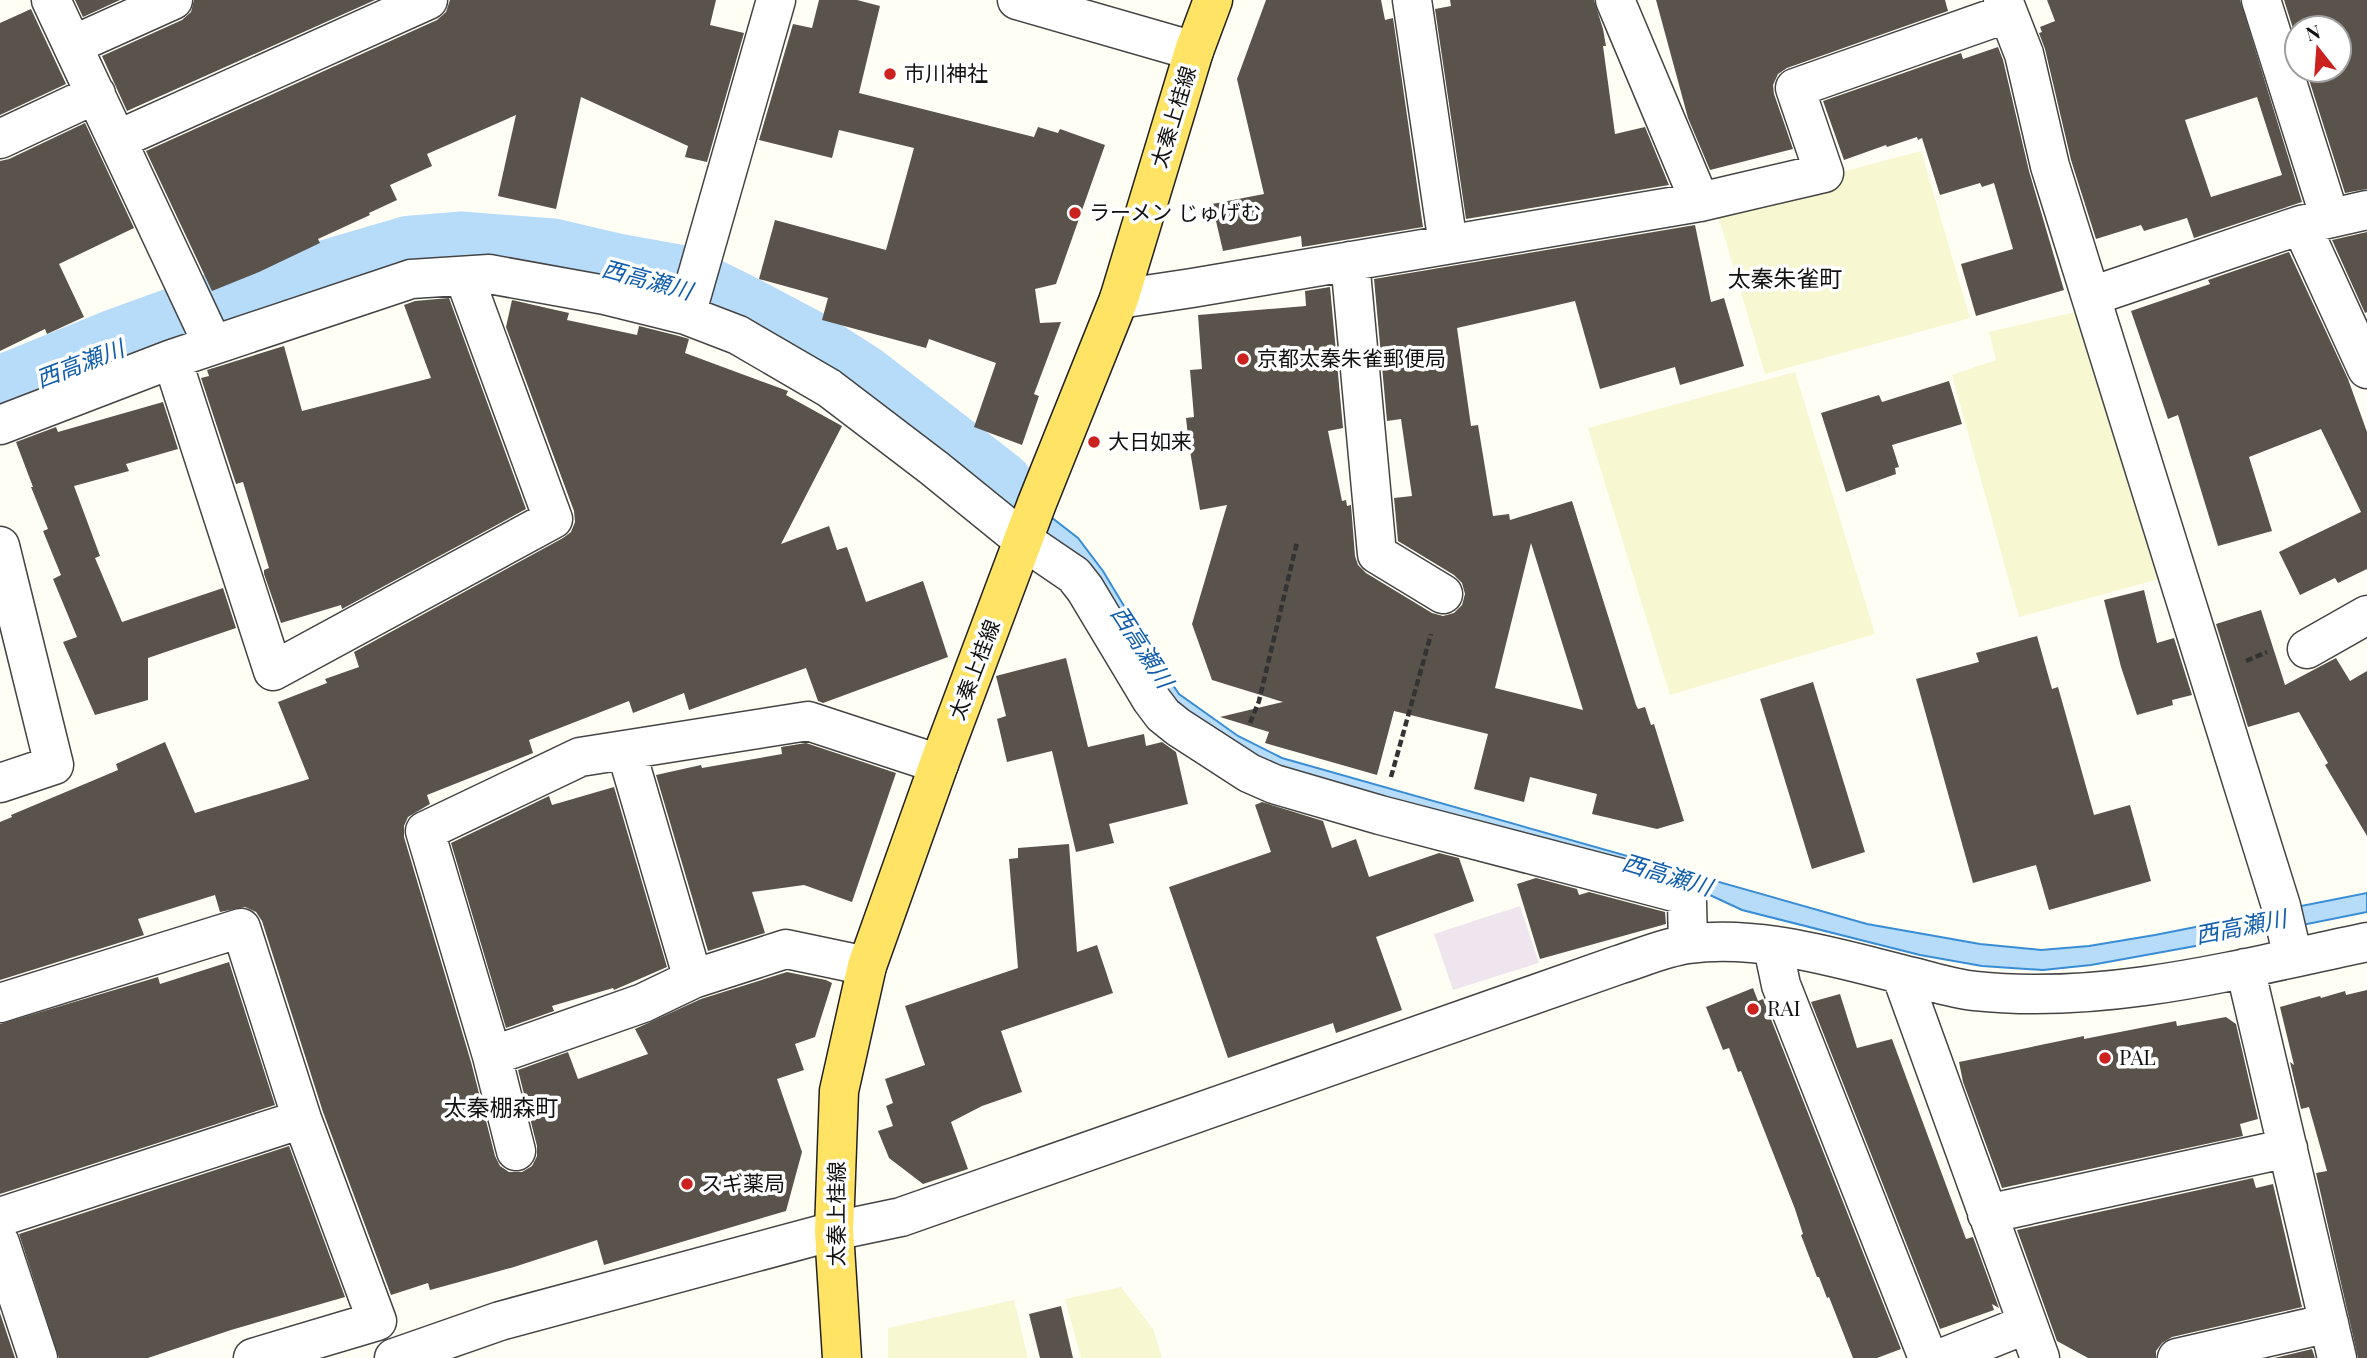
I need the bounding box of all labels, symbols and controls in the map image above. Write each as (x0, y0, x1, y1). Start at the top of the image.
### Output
north arrow (2283, 14, 2353, 84)
text: N (2302, 17, 2323, 46)
place label: 市川神社 (904, 58, 988, 86)
street label: 太秦上桂線 (1143, 62, 1201, 171)
marker: 市川神社 (882, 66, 898, 82)
place label: ラーメン じゅげむ (1089, 197, 1261, 225)
marker: ラーメン じゅげむ (1067, 205, 1083, 221)
water label: 西高瀬川 (599, 252, 699, 306)
district label: 太秦朱雀町 (1728, 262, 1843, 293)
water label: 西高瀬川 (31, 331, 131, 394)
place label: 京都太秦朱雀郵便局 (1257, 343, 1446, 371)
marker: 京都太秦朱雀郵便局 (1235, 351, 1251, 367)
place label: 大日如来 (1108, 426, 1192, 454)
marker: 大日如来 (1086, 434, 1102, 450)
water label: 西高瀬川 (1105, 599, 1183, 696)
street label: 太秦上桂線 (941, 615, 1005, 723)
water label: 西高瀬川 (1619, 845, 1719, 903)
water label: 西高瀬川 (2193, 901, 2292, 950)
place label: RAI (1767, 993, 1801, 1021)
marker: RAI (1745, 1001, 1761, 1017)
place label: PAL (2119, 1042, 2156, 1070)
marker: PAL (2097, 1050, 2113, 1066)
district label: 太秦棚森町 (444, 1091, 559, 1122)
street label: 太秦上桂線 (821, 1162, 849, 1267)
place label: スギ薬局 (701, 1168, 785, 1196)
marker: スギ薬局 (679, 1176, 695, 1192)

